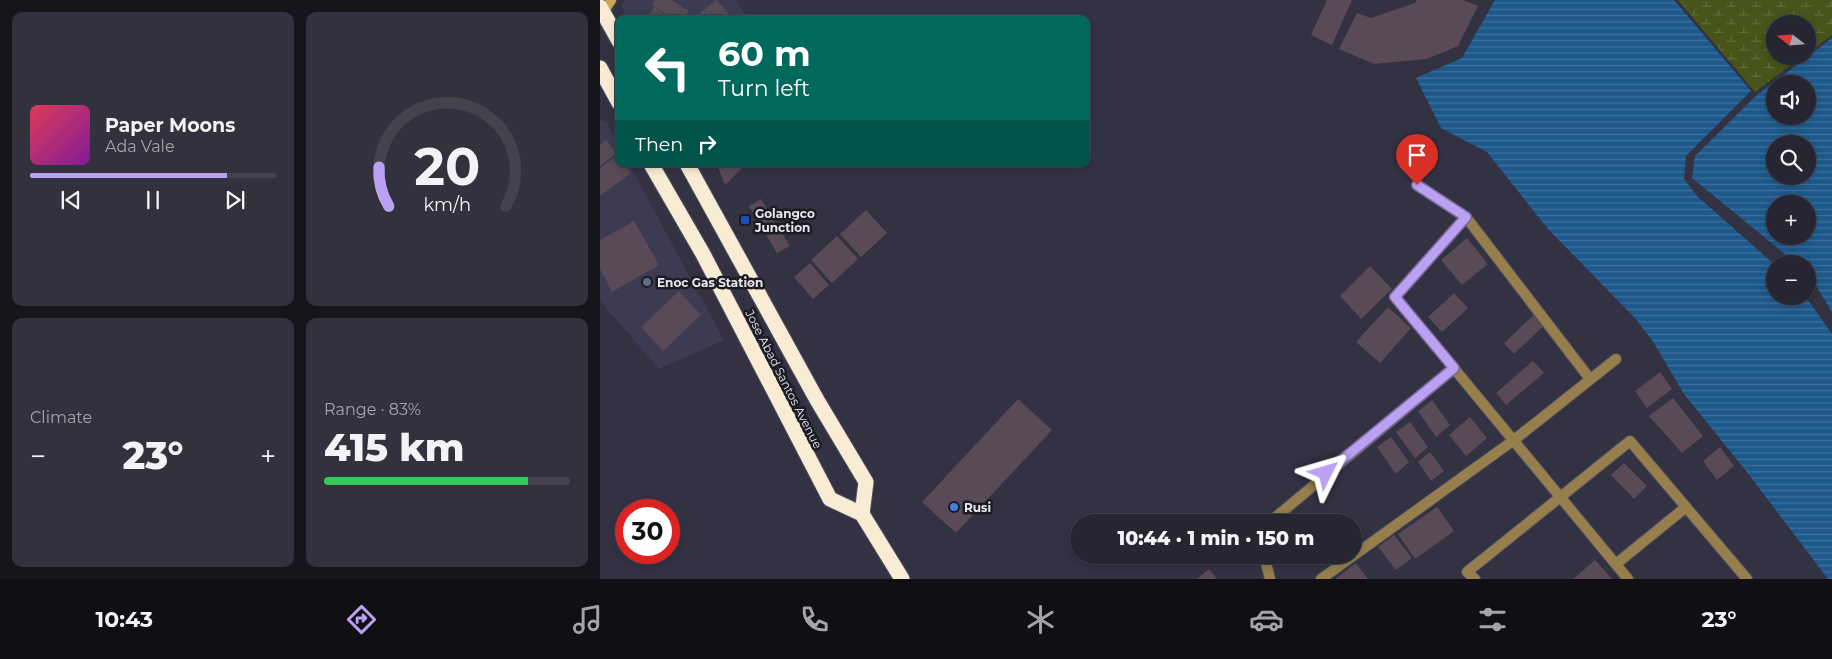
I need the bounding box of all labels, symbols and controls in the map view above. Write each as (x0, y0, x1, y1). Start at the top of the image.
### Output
north arrow (1766, 15, 1816, 65)
map controls (1766, 15, 1816, 305)
text: 60 m (718, 32, 811, 75)
icon: left (635, 35, 700, 100)
text: Turn left (718, 75, 810, 102)
button: sound (1766, 75, 1816, 125)
text: Paper Moons (105, 114, 235, 137)
icon: right (693, 130, 721, 158)
text: Then (635, 133, 683, 156)
pin (1396, 134, 1438, 185)
text: 20 (414, 135, 480, 198)
button: search (1766, 135, 1816, 185)
text: Ada Vale (105, 137, 175, 156)
icon: arrive (1403, 141, 1431, 169)
icon: previous (57, 186, 85, 214)
icon: pause (139, 186, 167, 214)
icon: next (221, 186, 249, 214)
text: km/h (423, 194, 471, 215)
button: + (1766, 195, 1816, 245)
place label: Golangco Junction (754, 206, 815, 235)
marker: Golangco Junction (739, 214, 751, 226)
button: − (1766, 255, 1816, 305)
place label: Enoc Gas Station (657, 275, 763, 290)
marker: Enoc Gas Station (641, 276, 653, 288)
street label: Jose Abad Santos Avenue (742, 306, 826, 451)
text: Range · 83% (324, 400, 421, 419)
text: Climate (30, 408, 92, 427)
text: 415 km (324, 424, 465, 471)
text: 23° (123, 432, 183, 479)
text: − (30, 439, 46, 473)
text: + (260, 439, 276, 473)
position arrow (1299, 446, 1351, 498)
speed limit sign: 30 (615, 499, 680, 564)
place label: Rusi (964, 500, 991, 515)
marker: Rusi (948, 501, 960, 513)
text: 10:44 · 1 min · 150 m (1118, 527, 1314, 550)
icon: directions (344, 602, 379, 637)
icon: music (570, 602, 605, 637)
icon: phone (797, 602, 832, 637)
icon: climate (1023, 602, 1058, 637)
icon: car (1249, 602, 1284, 637)
icon: filters (1475, 602, 1510, 637)
text: 10:43 (96, 606, 153, 633)
text: 23° (1702, 606, 1736, 633)

